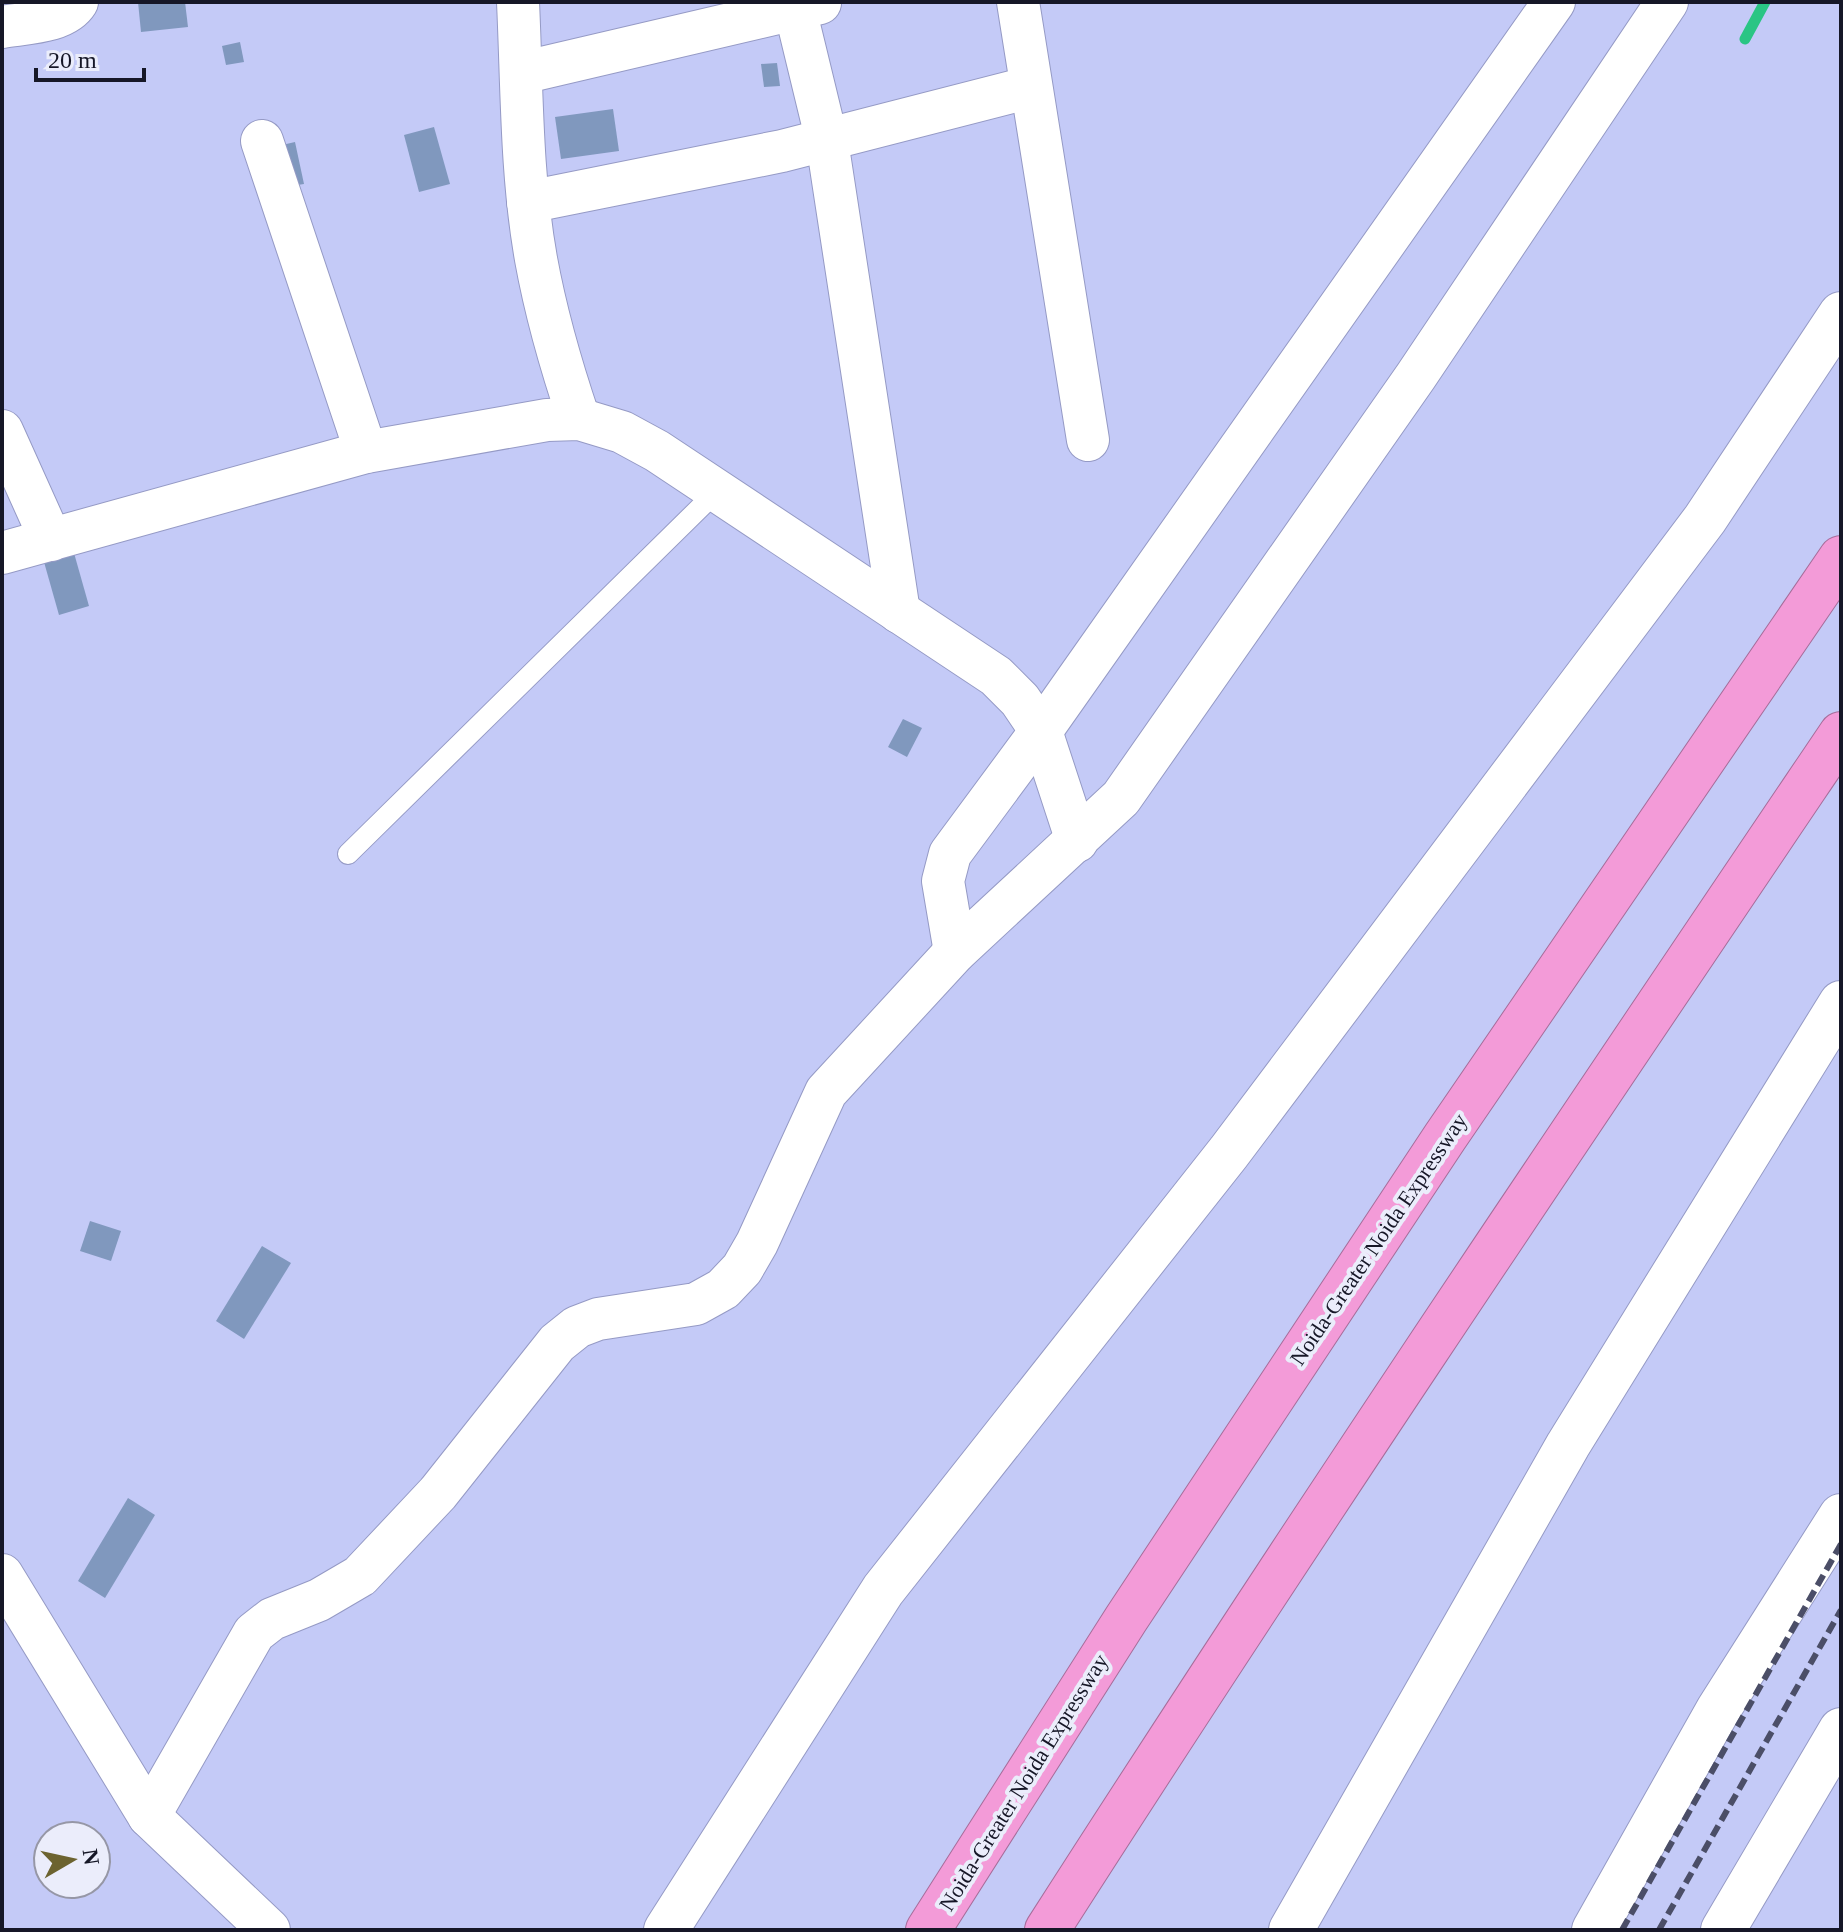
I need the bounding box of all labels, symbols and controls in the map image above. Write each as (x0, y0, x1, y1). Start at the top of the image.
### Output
scale bar (36, 32, 144, 82)
text: 20 m (48, 47, 97, 73)
street label: Noida-Greater Noida Expressway (1285, 1109, 1472, 1370)
street label: Noida-Greater Noida Expressway (934, 1649, 1113, 1915)
north arrow (32, 1820, 112, 1900)
text: N (78, 1847, 105, 1867)

